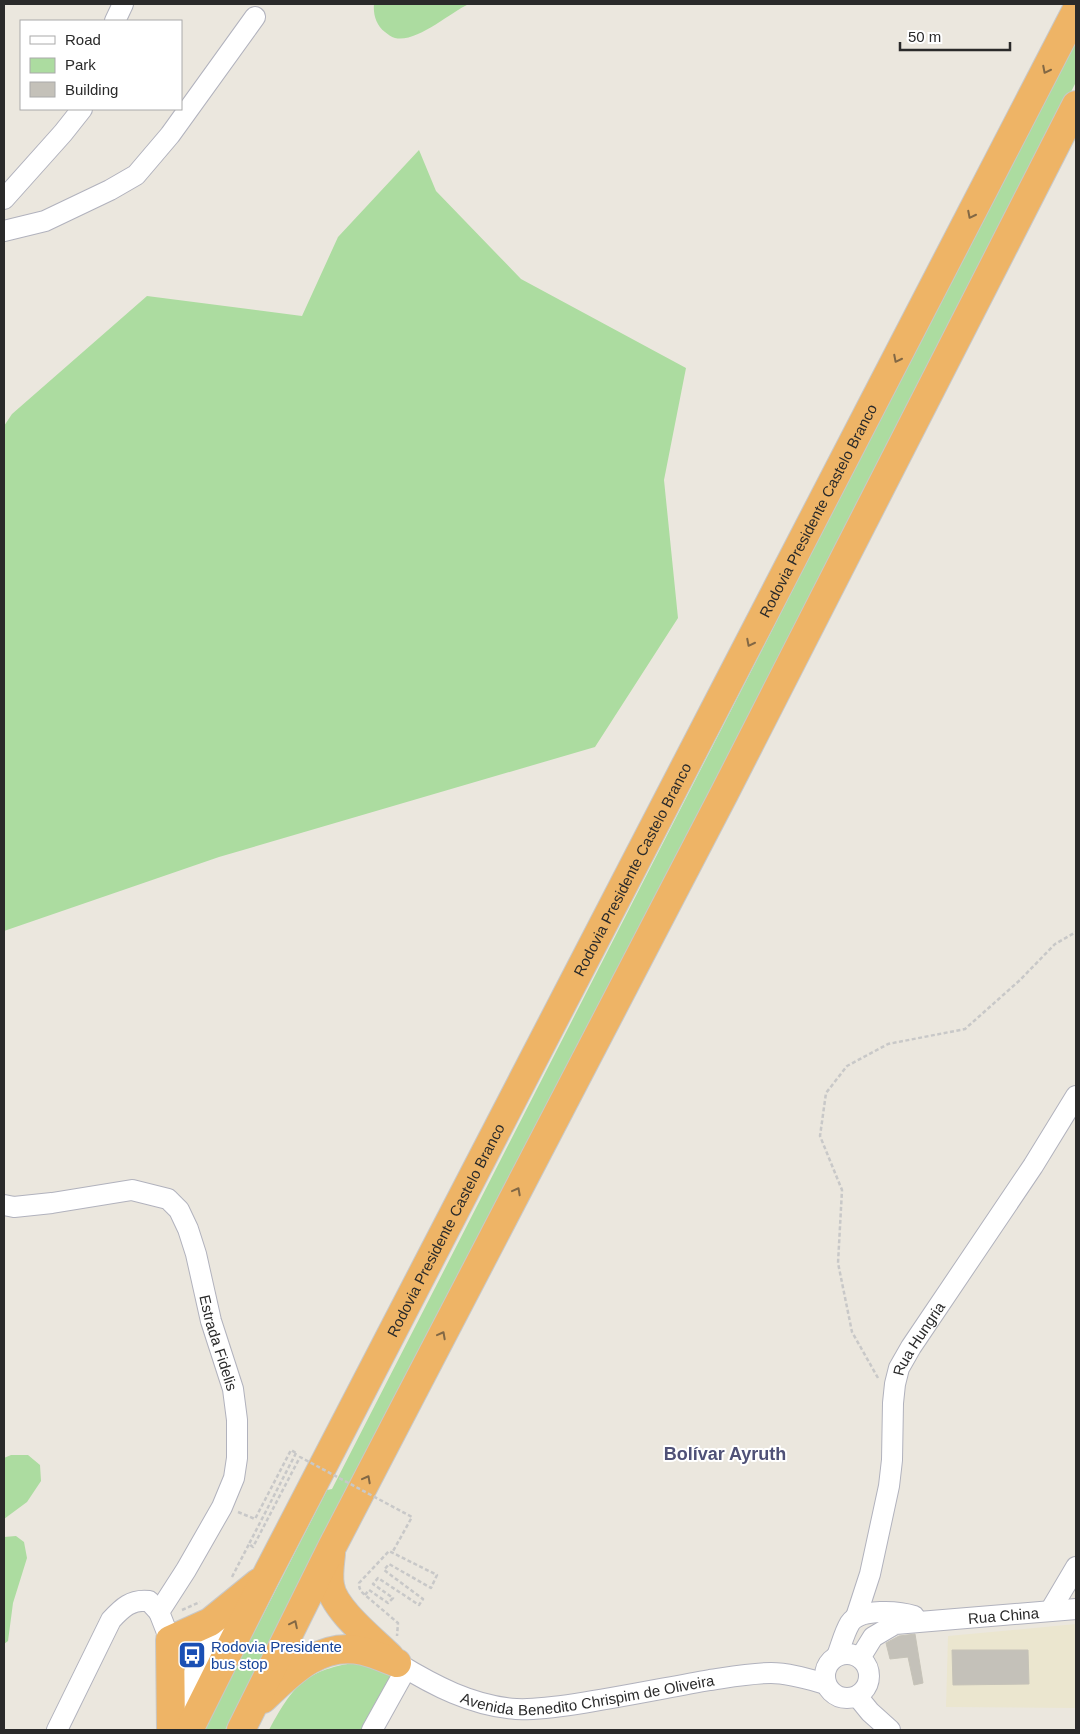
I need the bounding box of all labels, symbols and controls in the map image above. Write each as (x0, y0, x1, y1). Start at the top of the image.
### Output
legend (20, 20, 182, 110)
scale bar (900, 20, 1010, 52)
text: 50 m (908, 28, 941, 45)
text: Road (65, 31, 101, 48)
text: Park (65, 56, 96, 73)
one-way arrow (1042, 65, 1052, 74)
text: Building (65, 81, 118, 98)
one-way arrow (967, 209, 977, 218)
one-way arrow (893, 354, 903, 363)
street label: Rodovia Presidente Castelo Branco (755, 401, 880, 620)
one-way arrow (746, 638, 756, 647)
street label: Rodovia Presidente Castelo Branco (570, 760, 694, 979)
street label: Rodovia Presidente Castelo Branco (383, 1120, 507, 1339)
one-way arrow (511, 1187, 521, 1196)
street label: Estrada Fidelis (197, 1293, 241, 1393)
street label: Rua Hungria (889, 1298, 948, 1377)
one-way arrow (436, 1331, 446, 1340)
district label: Bolívar Ayruth (664, 1444, 786, 1464)
one-way arrow (361, 1475, 371, 1484)
street label: Rua China (967, 1604, 1040, 1626)
one-way arrow (287, 1620, 298, 1629)
place label: Rodovia Presidente bus stop (211, 1638, 342, 1672)
bus stop icon: Rodovia Presidente bus stop (177, 1640, 207, 1670)
street label: Avenida Benedito Chrispim de Oliveira (459, 1671, 716, 1718)

